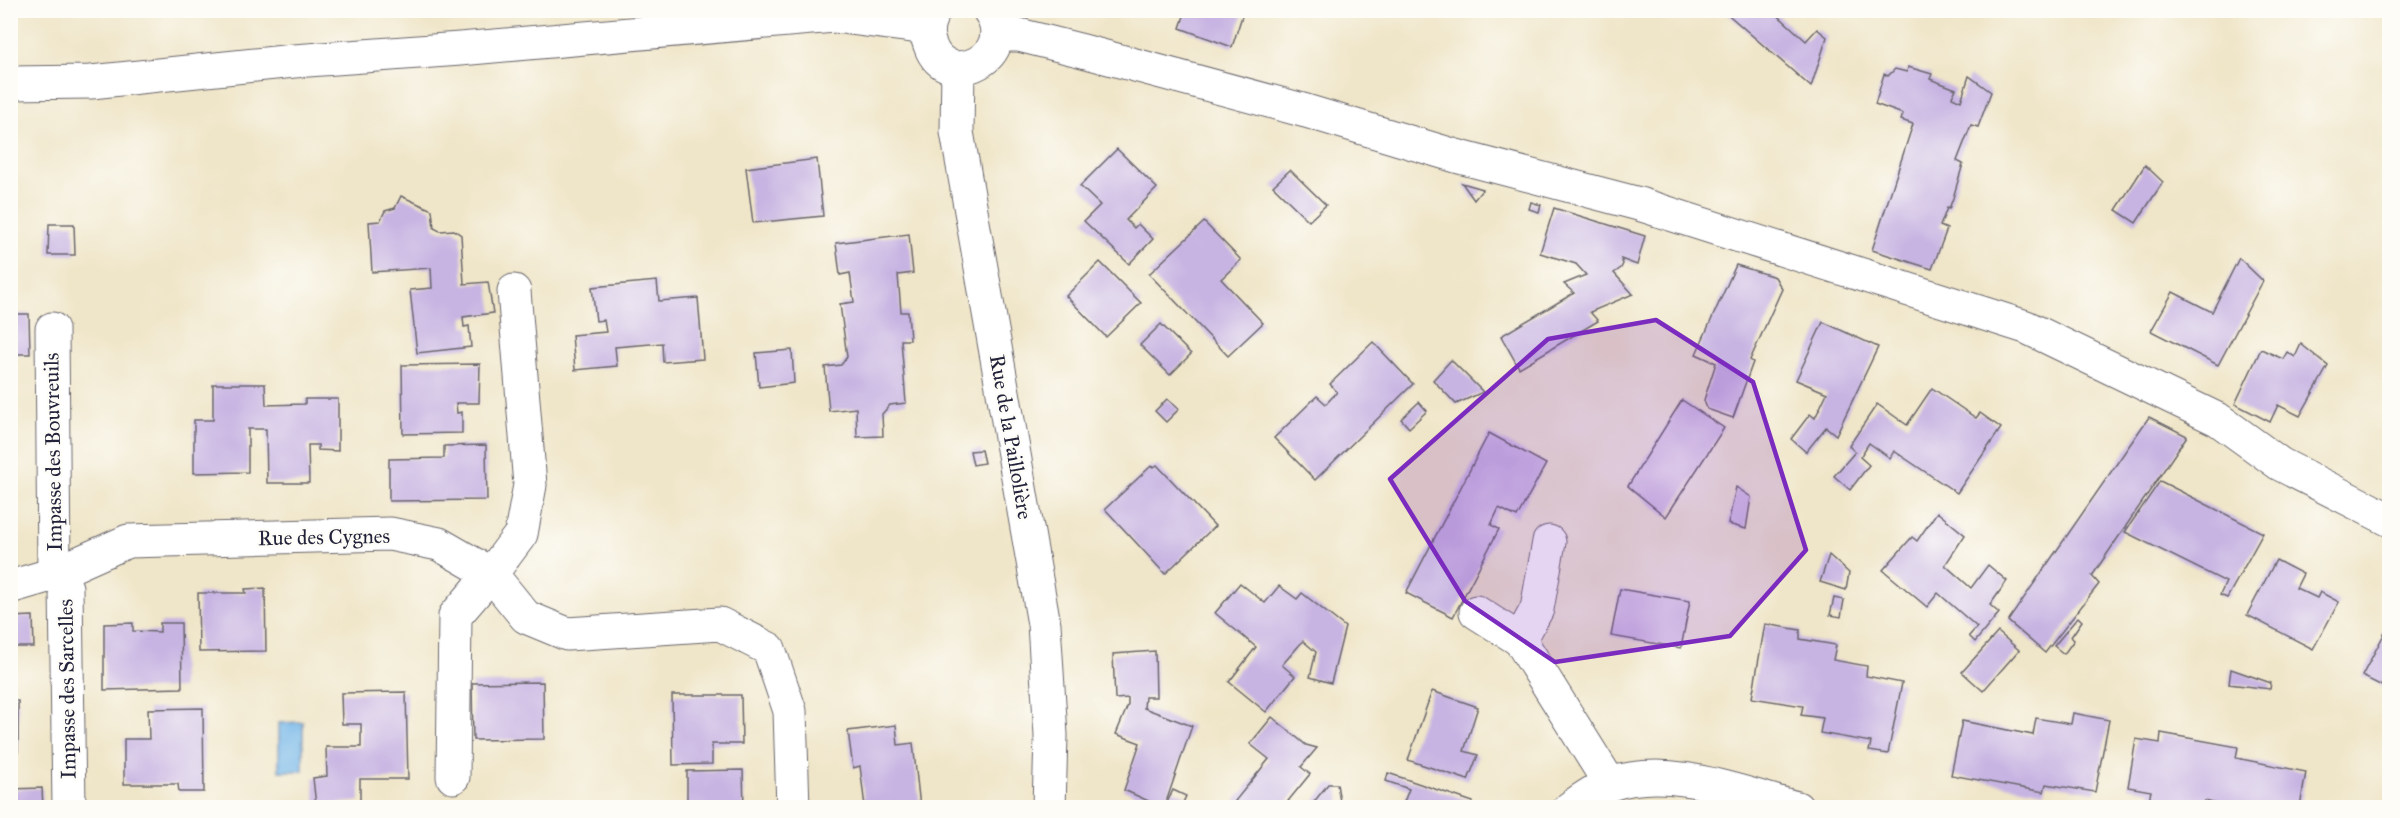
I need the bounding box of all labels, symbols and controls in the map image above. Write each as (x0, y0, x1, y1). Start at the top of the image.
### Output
street label: Impasse des Bouvreuils (38, 352, 68, 552)
street label: Rue de la Paillolière (984, 353, 1038, 522)
street label: Rue des Cygnes (258, 523, 390, 551)
street label: Impasse des Sarcelles (52, 599, 82, 779)

